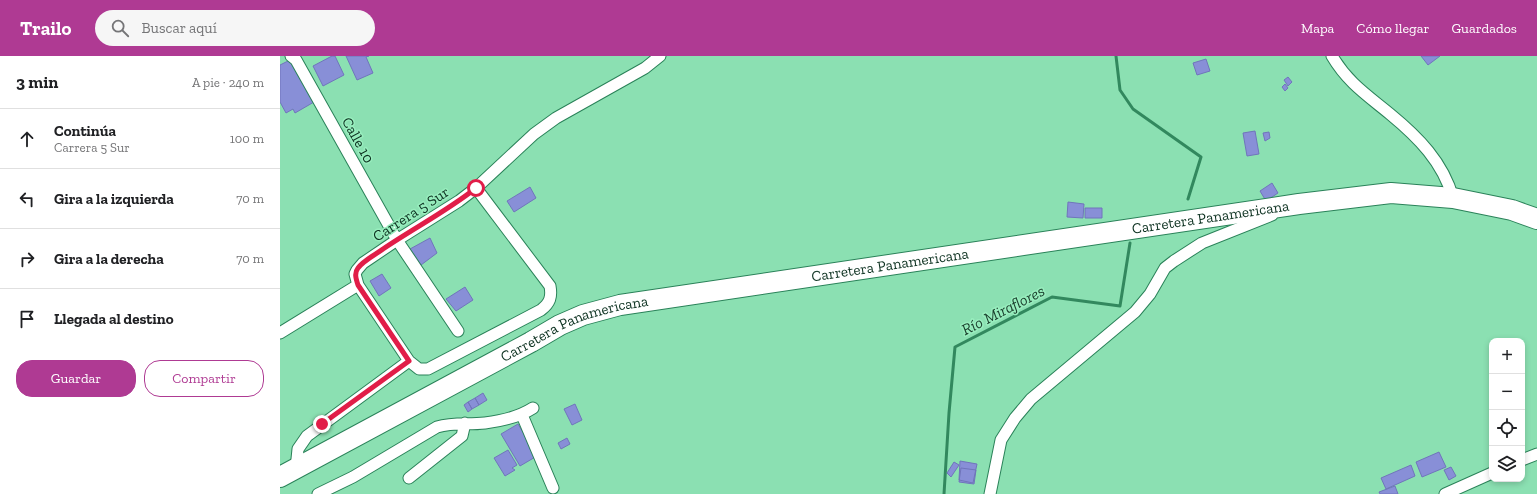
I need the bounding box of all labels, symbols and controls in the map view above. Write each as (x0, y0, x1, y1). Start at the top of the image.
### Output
search box (95, 10, 375, 46)
text: Trailo (20, 17, 71, 40)
icon: search (109, 17, 131, 39)
text: Buscar aquí (141, 19, 217, 37)
text: Mapa (1301, 20, 1334, 37)
text: Cómo llegar (1356, 20, 1429, 37)
text: Guardados (1451, 20, 1517, 37)
text: 3 min (16, 72, 58, 92)
text: A pie · 240 m (192, 75, 264, 90)
street label: Calle 10 (338, 114, 378, 166)
text: Continúa (54, 122, 116, 140)
icon: ahead (16, 128, 38, 150)
text: 100 m (230, 131, 264, 146)
text: Carrera 5 Sur (54, 140, 130, 155)
route start (467, 179, 485, 197)
street label: Carrera 5 Sur (369, 183, 453, 245)
icon: left (16, 188, 38, 210)
text: Gira a la izquierda (54, 190, 174, 208)
text: 70 m (236, 191, 264, 206)
street label: Carretera Panamericana (1131, 197, 1290, 238)
street label: Carretera Panamericana (810, 244, 970, 285)
icon: right (16, 248, 38, 270)
text: Gira a la derecha (54, 250, 164, 268)
text: 70 m (236, 251, 264, 266)
water label: Río Miraflores (958, 281, 1048, 339)
street label: Carretera Panamericana (497, 292, 649, 366)
icon: arrive (16, 308, 38, 330)
text: Llegada al destino (54, 310, 174, 328)
map controls (1489, 338, 1525, 482)
button: + (1489, 338, 1525, 374)
button: Guardar (16, 360, 136, 397)
button: Compartir (144, 360, 264, 397)
button: − (1489, 374, 1525, 410)
button: locate (1489, 410, 1525, 446)
route end (313, 415, 331, 433)
button: layers (1489, 446, 1525, 482)

